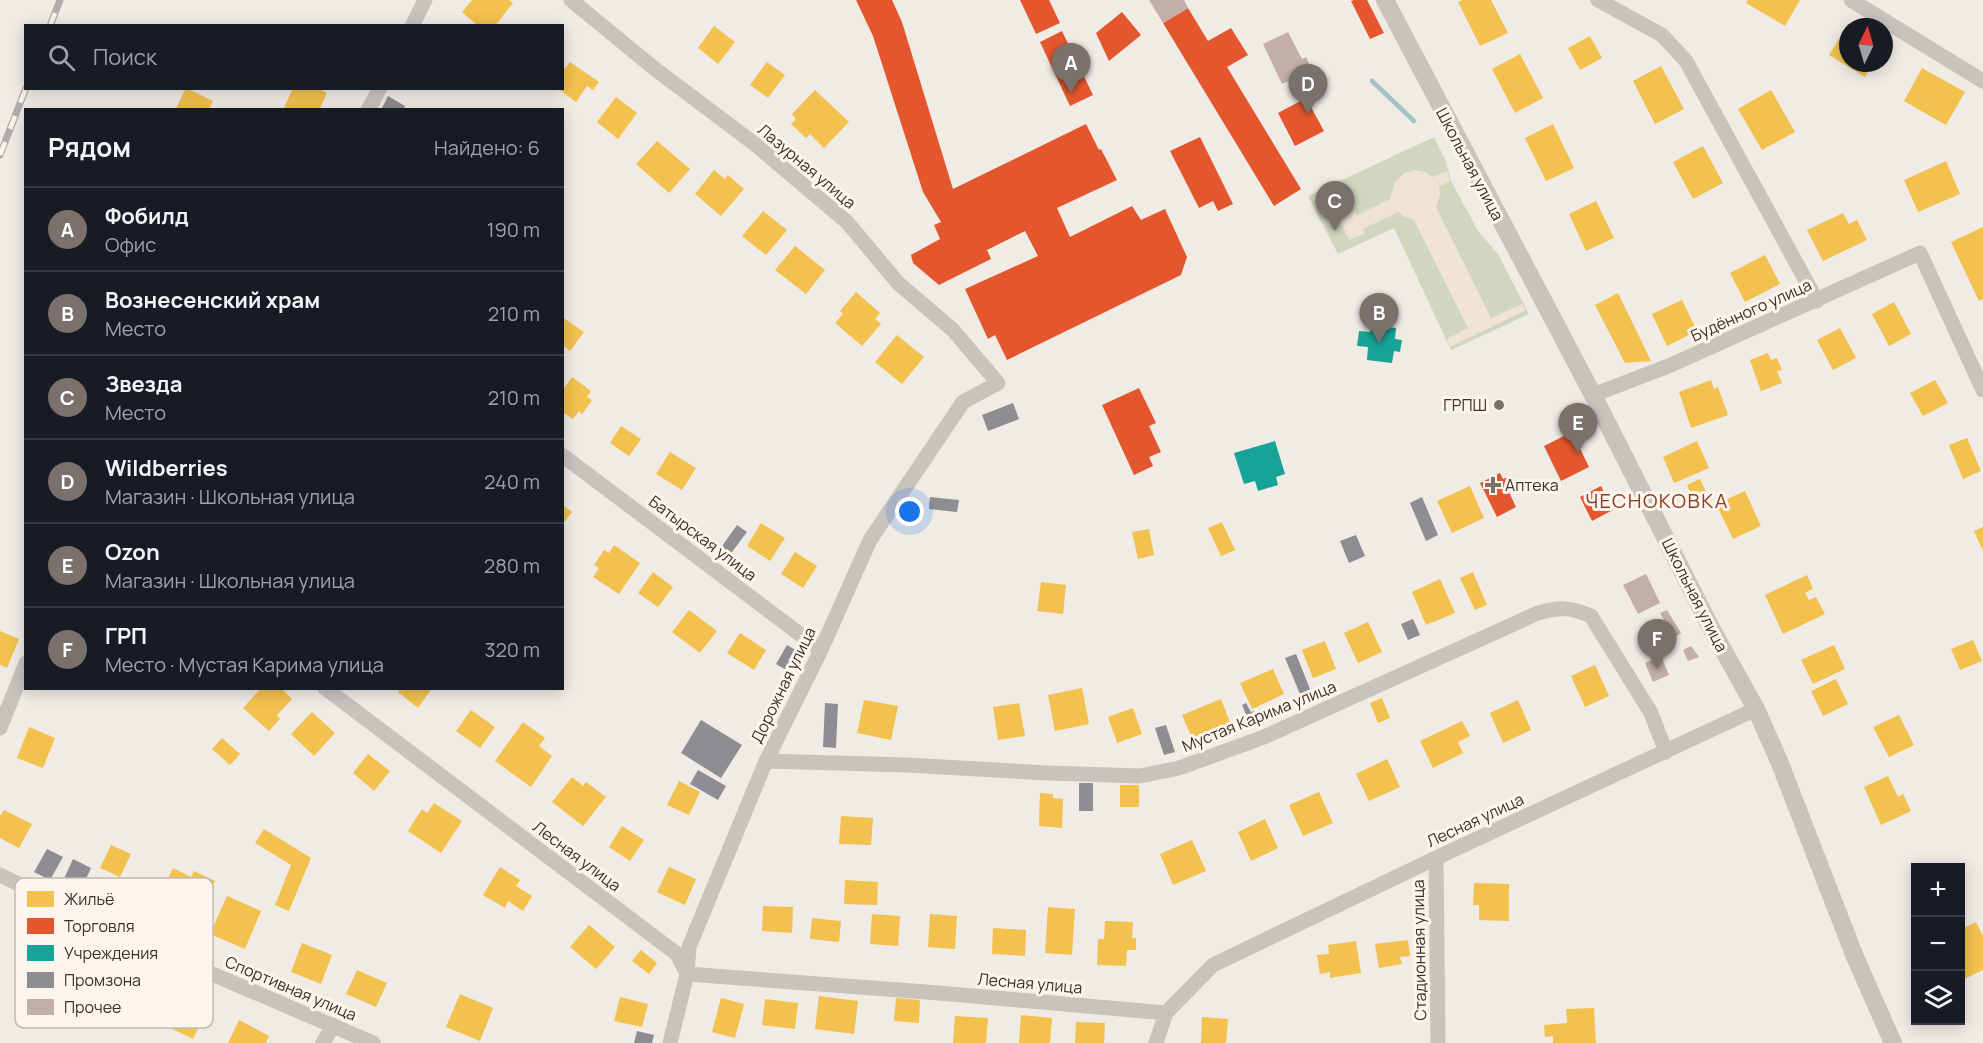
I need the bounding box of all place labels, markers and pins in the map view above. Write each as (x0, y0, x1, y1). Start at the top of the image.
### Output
pin: A (1052, 44, 1090, 93)
pin: D (1288, 64, 1328, 114)
pin: C (1316, 182, 1354, 231)
pin: B (1360, 294, 1398, 343)
place label: ГРПШ (1443, 394, 1487, 416)
marker: ГРПШ (1492, 398, 1506, 412)
pin: E (1558, 404, 1598, 453)
place label: Аптека (1505, 474, 1559, 496)
marker: Аптека (1486, 478, 1500, 492)
pin: F (1638, 620, 1676, 669)

